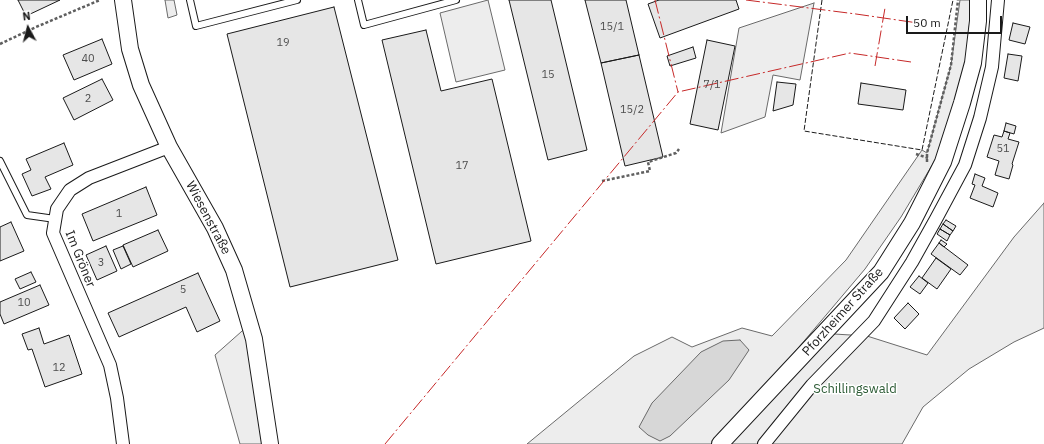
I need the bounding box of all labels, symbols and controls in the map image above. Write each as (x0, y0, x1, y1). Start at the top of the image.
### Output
north arrow (8, 8, 48, 48)
scale bar (908, 8, 1004, 34)
text: N (22, 9, 31, 24)
text: 50 m (913, 15, 941, 30)
house number: 15/1 (600, 20, 624, 34)
house number: 19 (276, 36, 290, 50)
house number: 40 (81, 52, 95, 66)
house number: 15 (541, 68, 555, 82)
house number: 7/1 (703, 78, 721, 92)
house number: 2 (85, 92, 91, 106)
house number: 15/2 (620, 103, 644, 117)
house number: 51 (996, 142, 1010, 156)
house number: 17 (455, 159, 469, 173)
street label: Wiesenstraße (182, 179, 234, 257)
house number: 1 (116, 207, 122, 221)
street label: Im Gröner (62, 228, 98, 290)
house number: 3 (98, 256, 104, 270)
street label: Pforzheimer Straße (799, 265, 887, 359)
house number: 5 (180, 283, 186, 297)
house number: 10 (17, 296, 31, 310)
house number: 12 (52, 361, 66, 375)
park label: Schillingswald (813, 381, 897, 397)

